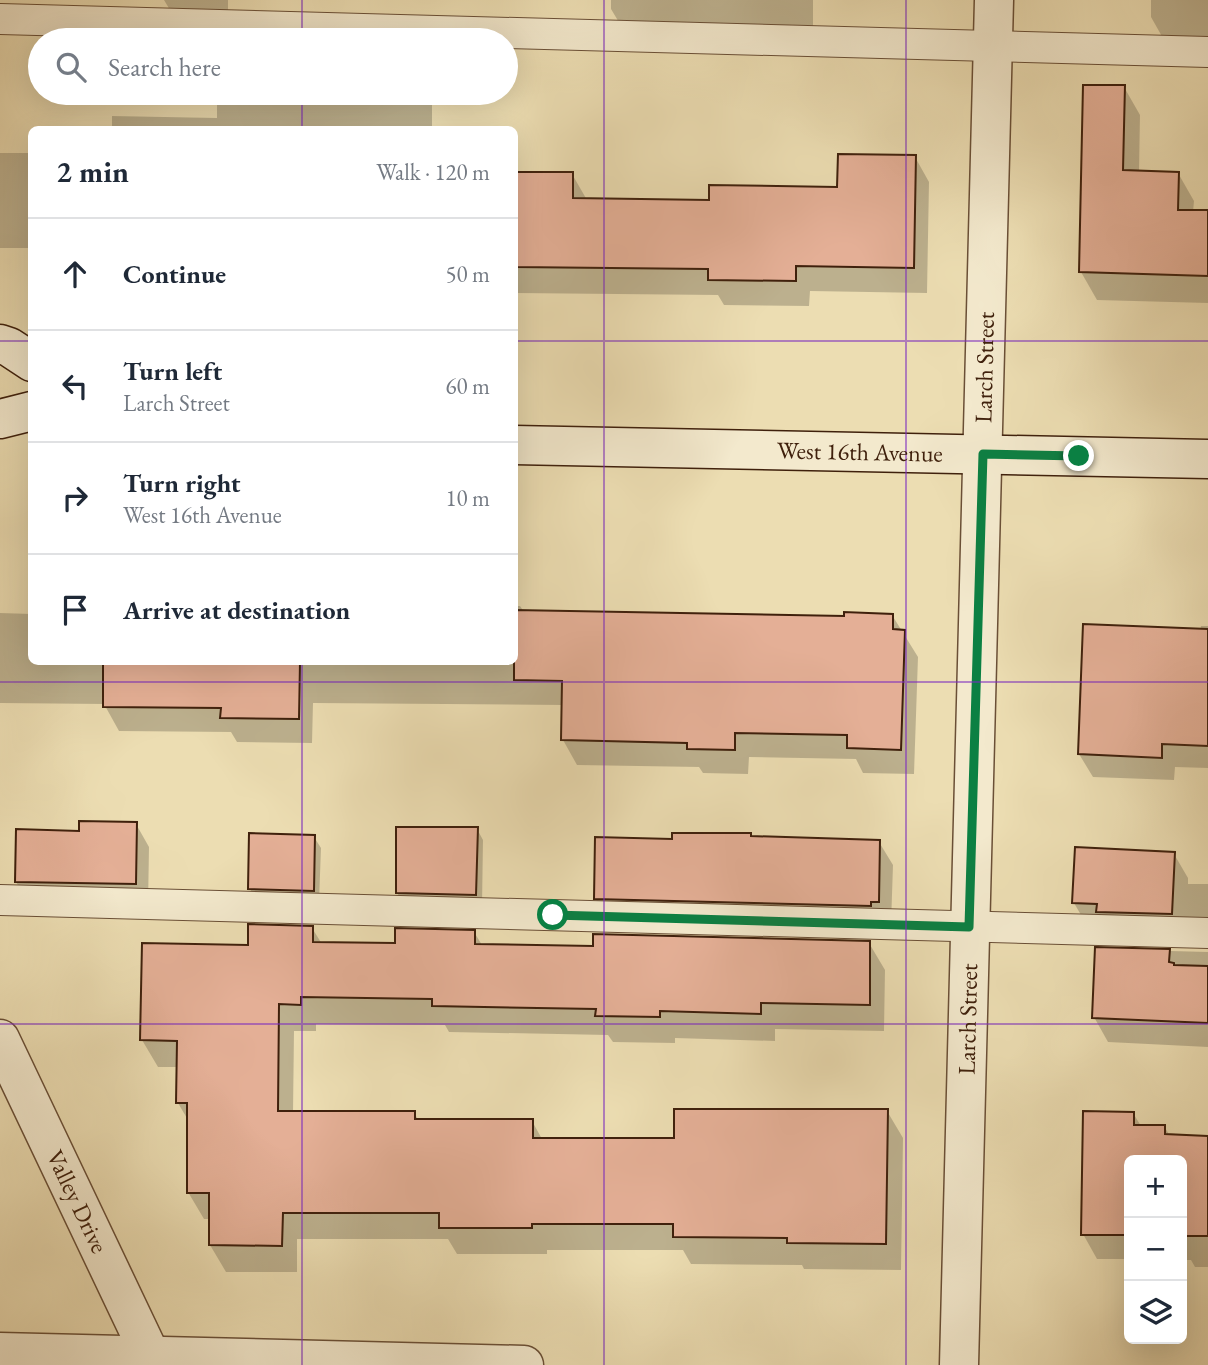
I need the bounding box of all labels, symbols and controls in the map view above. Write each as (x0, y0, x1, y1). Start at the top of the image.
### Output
search box (28, 28, 518, 105)
icon: search (52, 48, 90, 86)
text: Search here (108, 50, 221, 84)
text: 2 min (56, 152, 129, 191)
text: Walk · 120 m (376, 157, 490, 187)
icon: ahead (56, 255, 94, 293)
text: Continue (123, 257, 226, 291)
text: 50 m (445, 259, 490, 289)
street label: Larch Street (967, 311, 1001, 423)
text: Turn left (123, 354, 222, 388)
icon: left (56, 367, 94, 405)
text: 60 m (445, 371, 490, 401)
text: Larch Street (123, 388, 230, 418)
street label: West 16th Avenue (777, 434, 943, 469)
route end (1063, 440, 1094, 471)
text: Turn right (123, 466, 241, 500)
icon: right (56, 479, 94, 517)
text: 10 m (445, 483, 490, 513)
text: West 16th Avenue (123, 500, 282, 530)
icon: arrive (56, 591, 94, 629)
text: Arrive at destination (123, 593, 350, 627)
route start (537, 899, 568, 930)
street label: Larch Street (950, 963, 984, 1075)
street label: Valley Drive (40, 1145, 116, 1258)
map controls (1124, 1155, 1187, 1344)
button: + (1124, 1155, 1187, 1218)
button: − (1124, 1218, 1187, 1281)
button: layers (1124, 1281, 1187, 1344)

